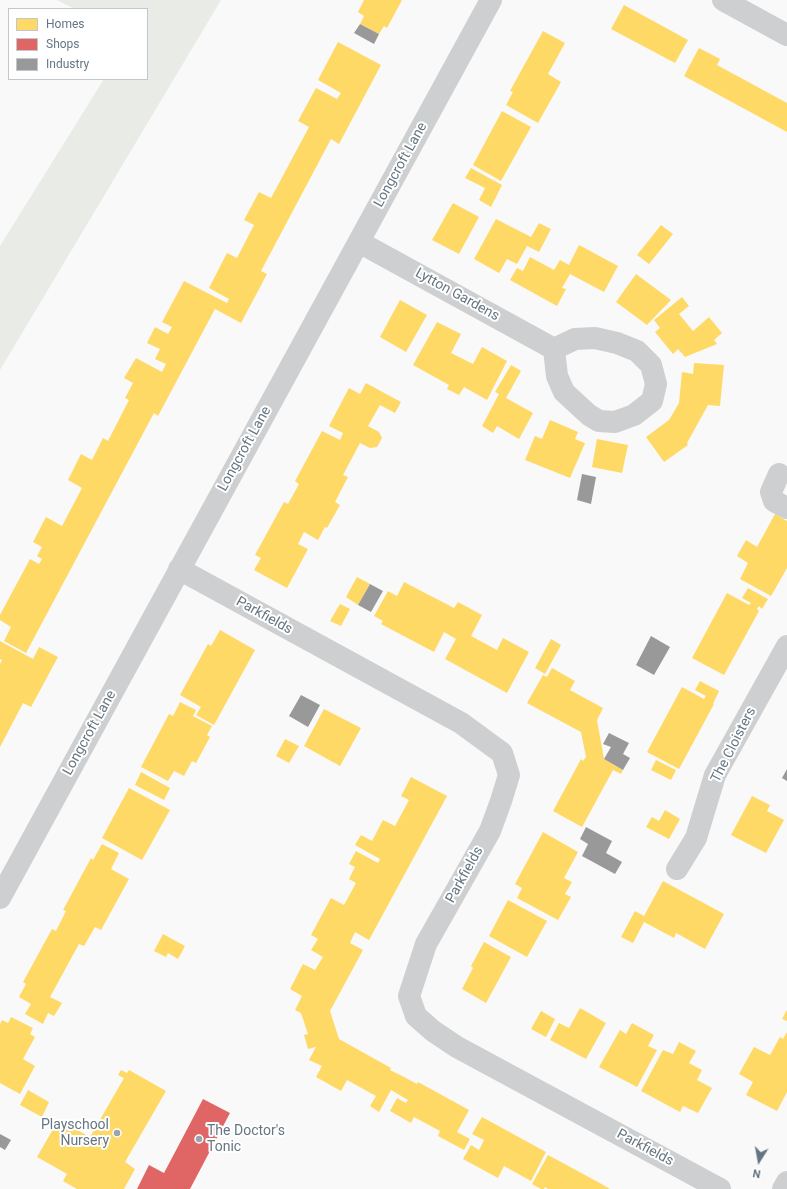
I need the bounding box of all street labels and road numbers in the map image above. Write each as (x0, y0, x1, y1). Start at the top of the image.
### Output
street label: Longcroft Lane (371, 120, 431, 210)
street label: Lytton Gardens (412, 265, 502, 325)
street label: Longcroft Lane (215, 404, 275, 494)
street label: Parkfields (233, 594, 295, 638)
street label: Longcroft Lane (60, 688, 120, 778)
street label: The Cloisters (708, 705, 760, 785)
street label: Parkfields (443, 844, 487, 906)
street label: Parkfields (614, 1126, 676, 1170)

